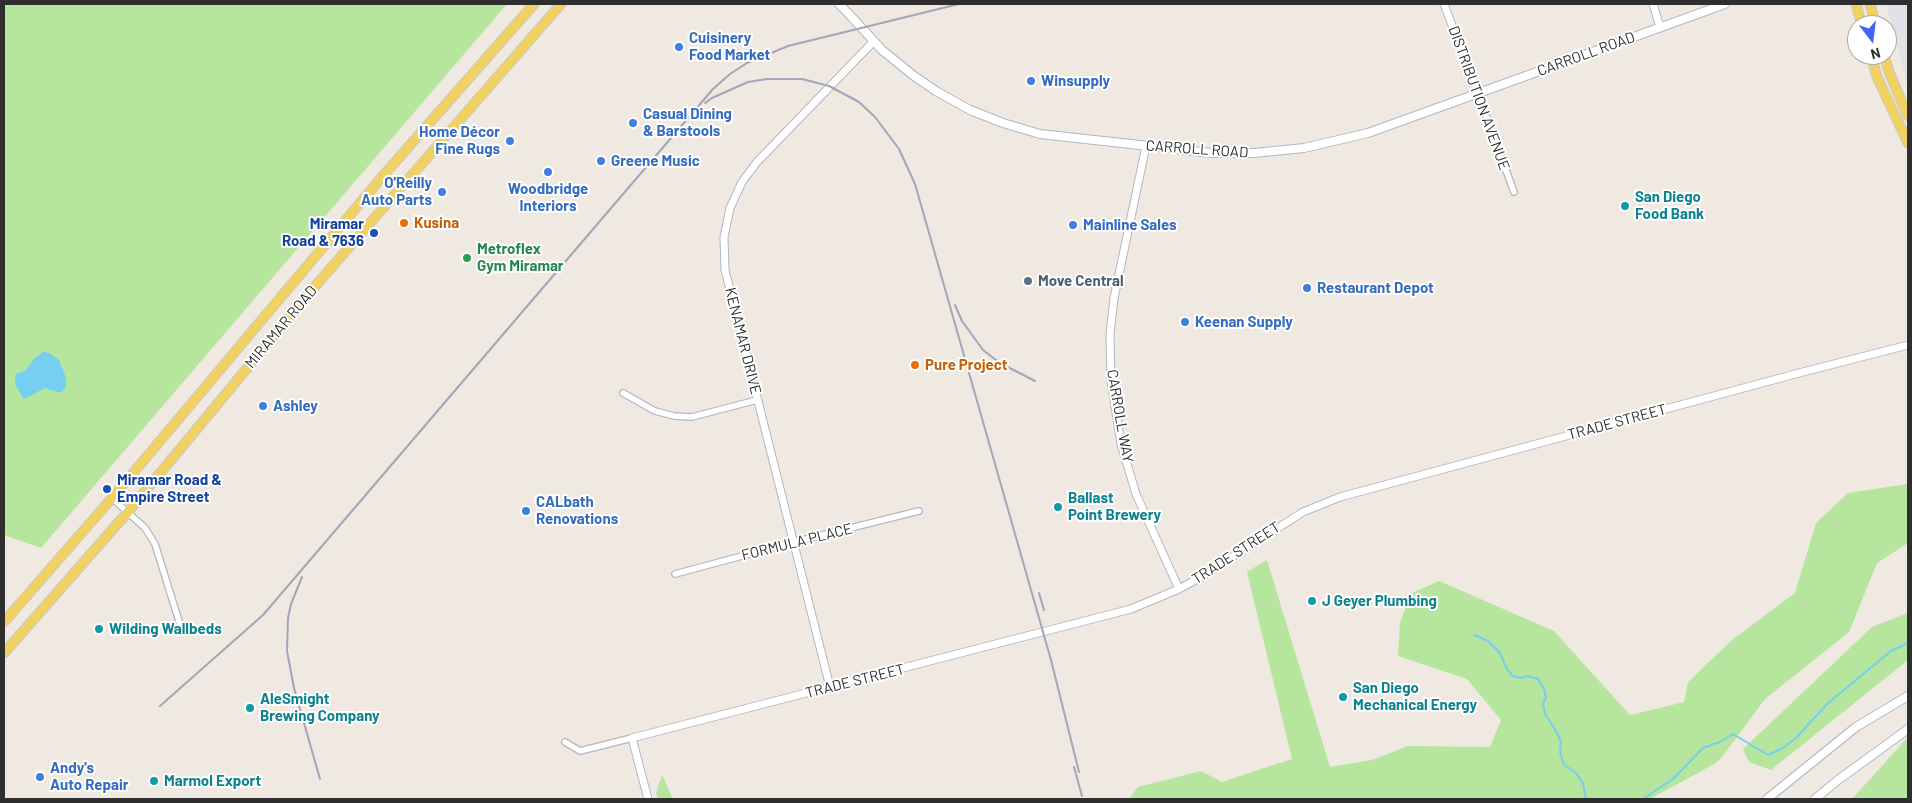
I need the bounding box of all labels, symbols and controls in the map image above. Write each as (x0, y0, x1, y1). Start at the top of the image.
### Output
north arrow (1847, 15, 1897, 65)
street label: DISTRIBUTION AVENUE (1445, 23, 1513, 173)
street label: CARROLL ROAD (1535, 28, 1637, 80)
place label: Cuisinery Food Market (689, 29, 770, 64)
marker: Cuisinery Food Market (673, 41, 685, 53)
text: N (1869, 45, 1882, 63)
place label: Winsupply (1041, 72, 1110, 90)
marker: Winsupply (1025, 75, 1037, 87)
place label: Casual Dining & Barstools (643, 105, 732, 140)
marker: Casual Dining & Barstools (627, 117, 639, 129)
place label: Home Décor Fine Rugs (419, 123, 500, 158)
marker: Home Décor Fine Rugs (504, 135, 516, 147)
street label: CARROLL ROAD (1145, 136, 1249, 162)
place label: Greene Music (611, 152, 700, 170)
marker: Greene Music (595, 155, 607, 167)
marker: Woodbridge Interiors (542, 166, 554, 178)
place label: O'Reilly Auto Parts (361, 174, 432, 209)
place label: Woodbridge Interiors (508, 180, 588, 215)
marker: O'Reilly Auto Parts (436, 186, 448, 198)
place label: San Diego Food Bank (1635, 188, 1704, 223)
marker: San Diego Food Bank (1619, 200, 1631, 212)
place label: Kusina (414, 214, 459, 232)
place label: Miramar Road & 7636 (282, 215, 364, 250)
place label: Mainline Sales (1083, 216, 1177, 234)
marker: Kusina (398, 217, 410, 229)
marker: Mainline Sales (1067, 219, 1079, 231)
marker: Miramar Road & 7636 (368, 227, 380, 239)
place label: Metroflex Gym Miramar (477, 240, 564, 275)
marker: Metroflex Gym Miramar (461, 252, 473, 264)
place label: Move Central (1038, 272, 1124, 290)
marker: Move Central (1022, 275, 1034, 287)
place label: Restaurant Depot (1317, 279, 1434, 297)
street label: MIRAMAR ROAD (241, 282, 321, 372)
marker: Restaurant Depot (1301, 282, 1313, 294)
street label: KENAMAR DRIVE (721, 286, 765, 396)
place label: Keenan Supply (1195, 313, 1293, 331)
marker: Keenan Supply (1179, 316, 1191, 328)
place label: Pure Project (925, 356, 1007, 374)
marker: Pure Project (909, 359, 921, 371)
street label: CARROLL WAY (1103, 368, 1137, 464)
place label: Ashley (273, 397, 318, 415)
marker: Ashley (257, 400, 269, 412)
street label: TRADE STREET (1566, 400, 1668, 444)
place label: Miramar Road & Empire Street (117, 471, 222, 506)
marker: Miramar Road & Empire Street (101, 483, 113, 495)
place label: Ballast Point Brewery (1068, 489, 1161, 524)
place label: CALbath Renovations (536, 493, 618, 528)
marker: Ballast Point Brewery (1052, 501, 1064, 513)
marker: CALbath Renovations (520, 505, 532, 517)
street label: TRADE STREET (1189, 518, 1283, 588)
street label: FORMULA PLACE (740, 520, 854, 564)
place label: J Geyer Plumbing (1322, 592, 1437, 610)
marker: J Geyer Plumbing (1306, 595, 1318, 607)
place label: Wilding Wallbeds (109, 620, 222, 638)
marker: Wilding Wallbeds (93, 623, 105, 635)
street label: TRADE STREET (804, 660, 906, 702)
place label: San Diego Mechanical Energy (1353, 679, 1477, 714)
place label: AleSmight Brewing Company (260, 690, 380, 725)
marker: San Diego Mechanical Energy (1337, 691, 1349, 703)
marker: AleSmight Brewing Company (244, 702, 256, 714)
place label: Andy's Auto Repair (50, 759, 128, 794)
marker: Andy's Auto Repair (34, 771, 46, 783)
place label: Marmol Export (164, 772, 261, 790)
marker: Marmol Export (148, 775, 160, 787)

